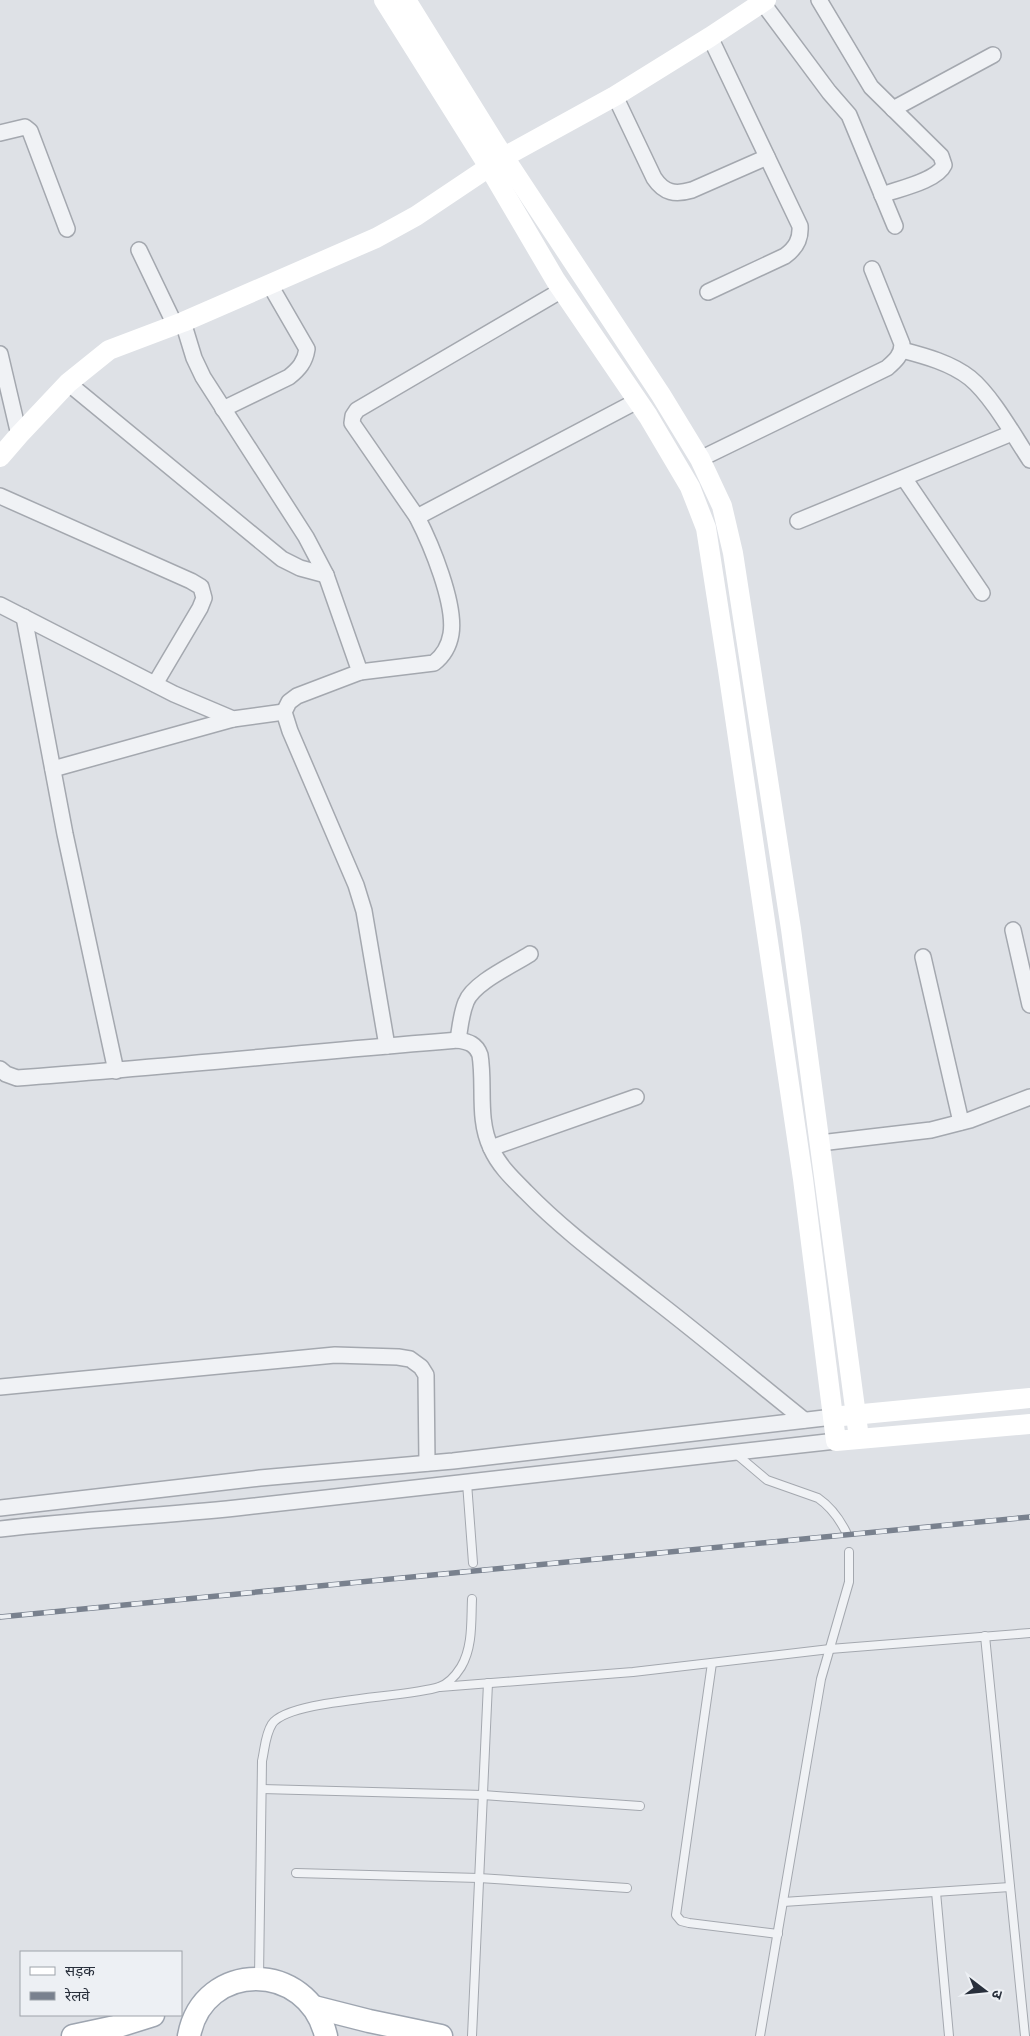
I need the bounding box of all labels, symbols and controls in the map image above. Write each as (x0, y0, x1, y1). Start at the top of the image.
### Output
legend (20, 1951, 182, 2016)
text: सड़क (65, 1960, 95, 1982)
north arrow (960, 1966, 1010, 2016)
text: रेलवे (64, 1985, 90, 2007)
text: उ (987, 1988, 1008, 2002)

